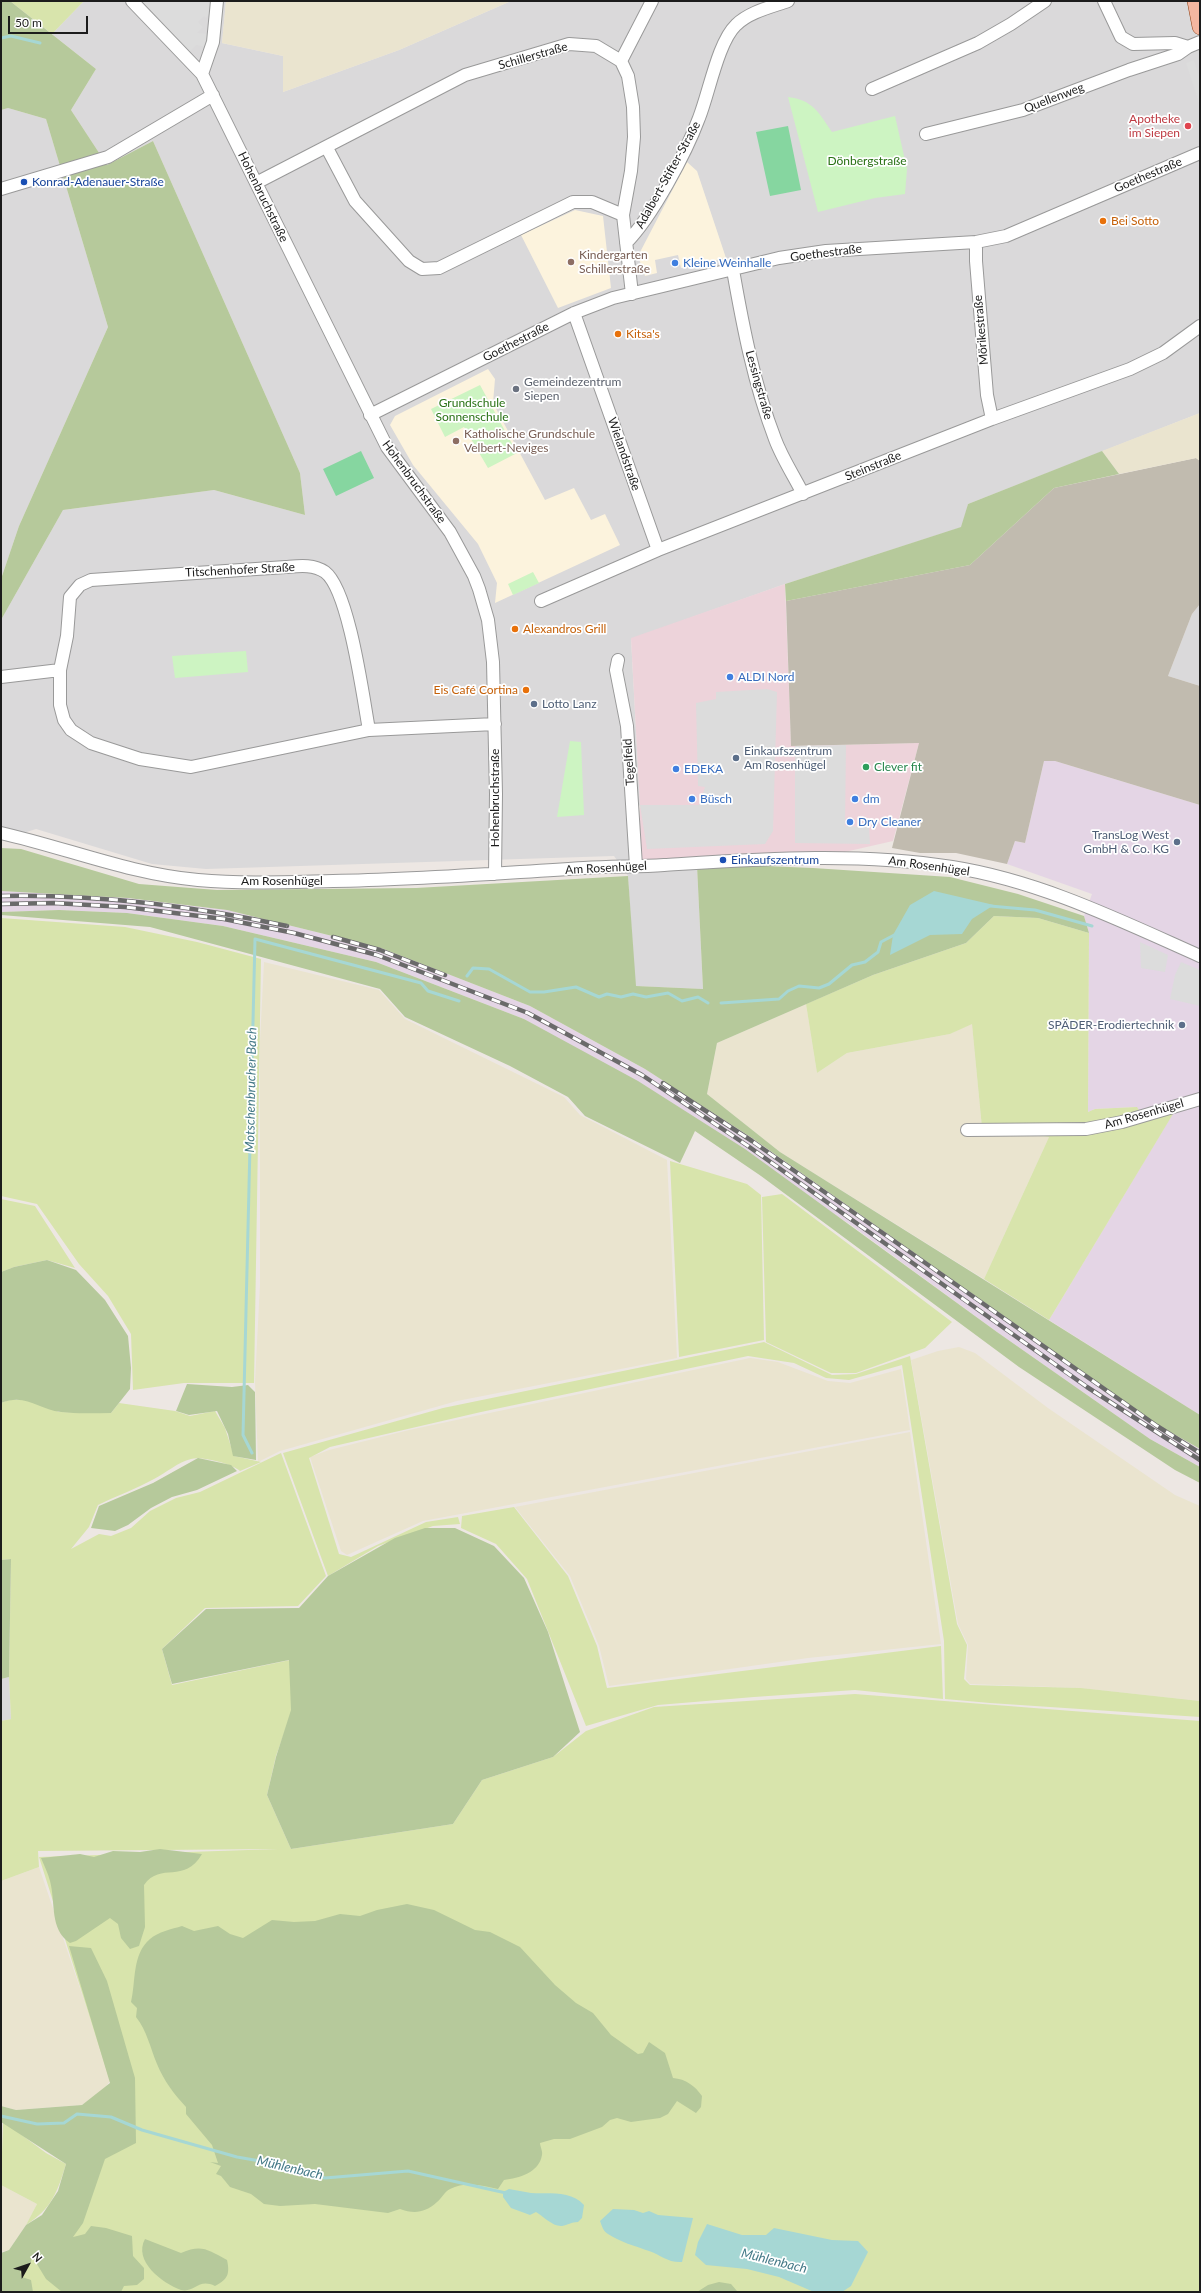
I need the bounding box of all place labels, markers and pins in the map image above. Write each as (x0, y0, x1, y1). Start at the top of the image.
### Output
place label: Apotheke im Siepen (1129, 112, 1180, 140)
marker: Apotheke im Siepen (1183, 121, 1193, 131)
place label: Konrad-Adenauer-Straße (32, 175, 164, 189)
marker: Konrad-Adenauer-Straße (19, 177, 29, 187)
place label: Bei Sotto (1111, 214, 1159, 228)
marker: Bei Sotto (1098, 216, 1108, 226)
place label: Kindergarten Schillerstraße (579, 248, 650, 276)
place label: Kleine Weinhalle (683, 256, 771, 270)
marker: Kindergarten Schillerstraße (566, 257, 576, 267)
marker: Kleine Weinhalle (670, 258, 680, 268)
place label: Kitsa's (626, 327, 660, 341)
marker: Kitsa's (613, 329, 623, 339)
place label: Gemeindezentrum Siepen (524, 375, 621, 403)
marker: Gemeindezentrum Siepen (511, 384, 521, 394)
place label: Katholische Grundschule Velbert-Neviges (464, 427, 595, 455)
marker: Katholische Grundschule Velbert-Neviges (451, 436, 461, 446)
place label: Alexandros Grill (523, 622, 606, 636)
marker: Alexandros Grill (510, 624, 520, 634)
place label: ALDI Nord (738, 670, 794, 684)
marker: ALDI Nord (725, 672, 735, 682)
place label: Eis Café Cortina (434, 683, 518, 697)
marker: Eis Café Cortina (521, 685, 531, 695)
place label: Lotto Lanz (542, 697, 597, 711)
marker: Lotto Lanz (529, 699, 539, 709)
place label: Einkaufszentrum Am Rosenhügel (744, 744, 832, 772)
marker: Einkaufszentrum Am Rosenhügel (731, 753, 741, 763)
place label: Clever fit (874, 760, 922, 774)
place label: EDEKA (684, 762, 723, 776)
marker: Clever fit (861, 762, 871, 772)
marker: EDEKA (671, 764, 681, 774)
place label: Büsch (700, 792, 732, 806)
place label: dm (863, 792, 880, 806)
marker: Büsch (687, 794, 697, 804)
marker: dm (850, 794, 860, 804)
place label: Dry Cleaner (858, 815, 921, 829)
marker: Dry Cleaner (845, 817, 855, 827)
place label: TransLog West GmbH & Co. KG (1083, 828, 1169, 856)
marker: TransLog West GmbH & Co. KG (1172, 837, 1182, 847)
place label: Einkaufszentrum (731, 853, 819, 867)
marker: Einkaufszentrum (718, 855, 728, 865)
place label: SPÄDER-Erodiertechnik (1048, 1018, 1174, 1032)
marker: SPÄDER-Erodiertechnik (1177, 1020, 1187, 1030)

